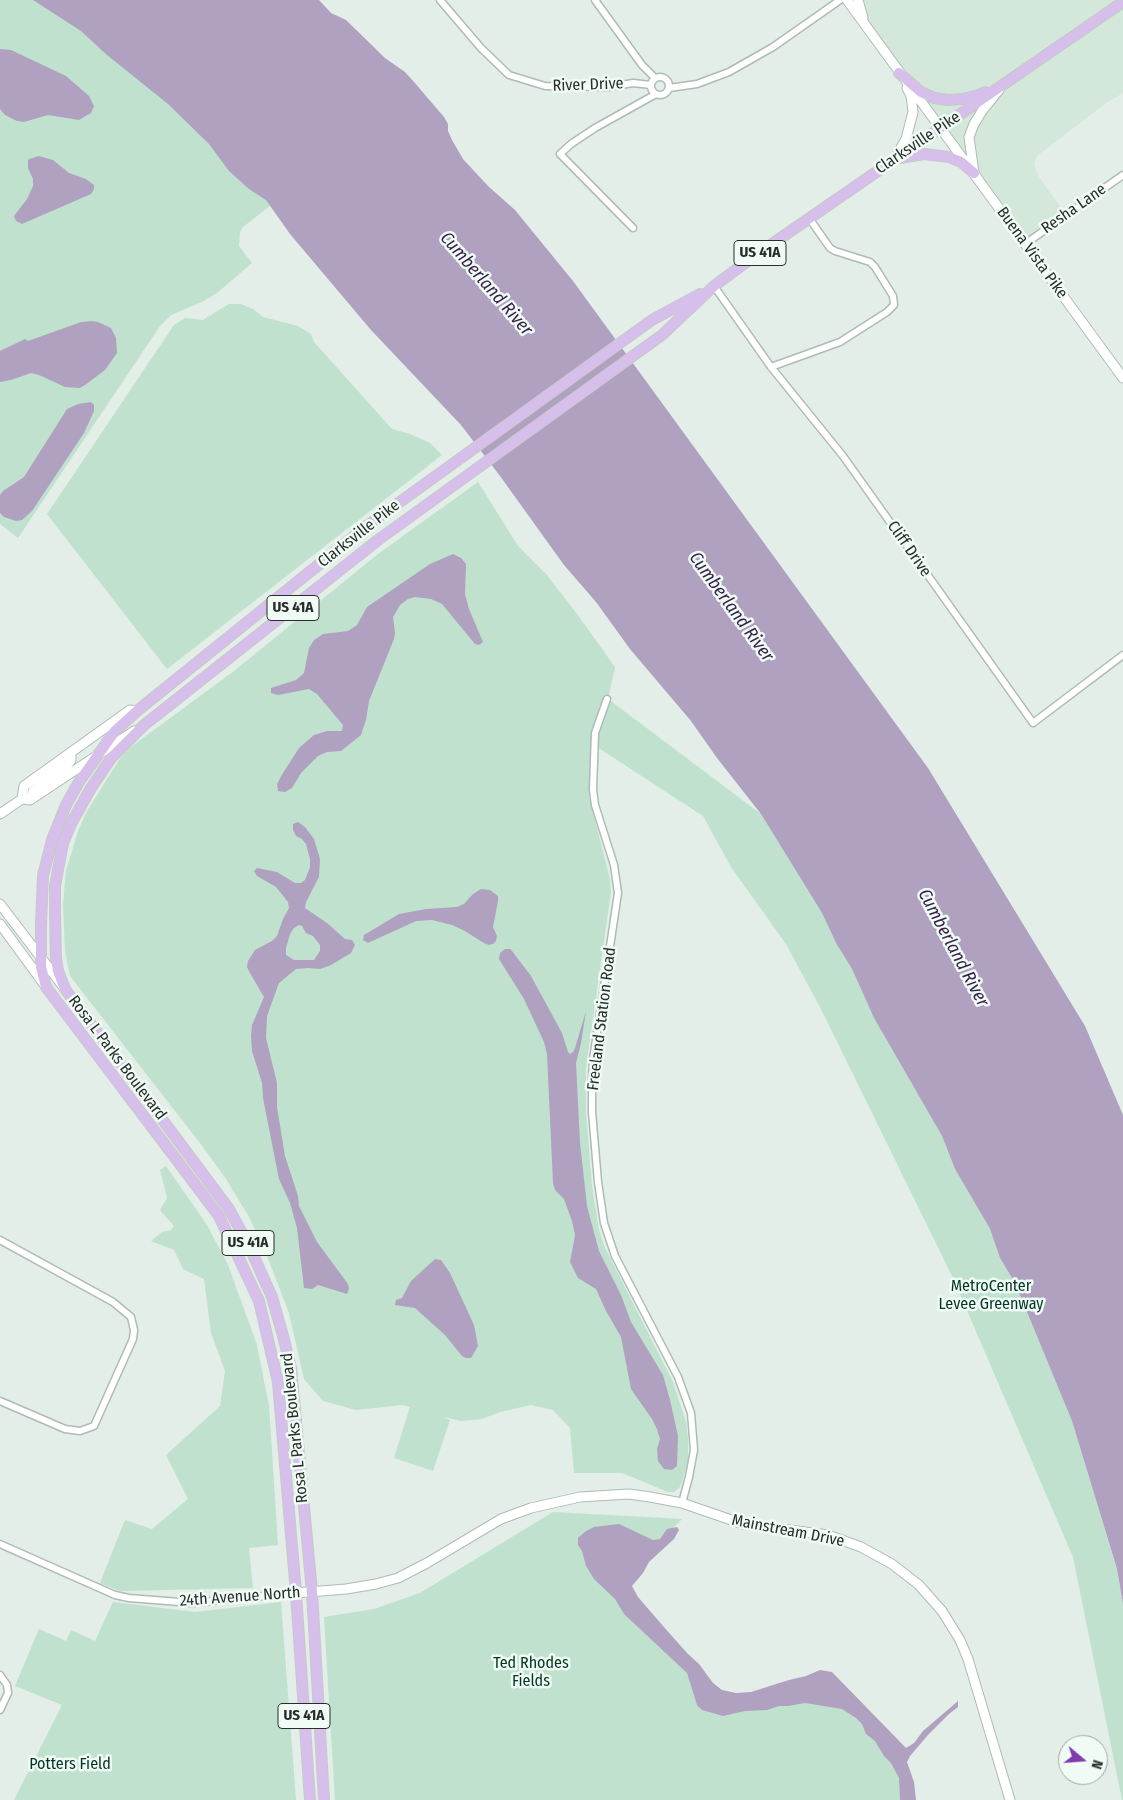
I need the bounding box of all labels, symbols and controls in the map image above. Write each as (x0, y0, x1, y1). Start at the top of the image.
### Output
street label: River Drive (552, 74, 624, 96)
street label: Clarksville Pike (872, 108, 964, 178)
street label: Resha Lane (1038, 180, 1110, 238)
street label: Buena Vista Pike (992, 204, 1072, 302)
water label: Cumberland River (435, 228, 537, 340)
road number: US 41A (734, 240, 786, 266)
street label: Clarksville Pike (314, 496, 404, 572)
street label: Cliff Drive (883, 517, 935, 581)
water label: Cumberland River (684, 548, 778, 666)
road number: US 41A (267, 596, 319, 620)
water label: Cumberland River (913, 885, 993, 1011)
street label: Freeland Station Road (584, 946, 620, 1092)
street label: Rosa L Parks Boulevard (64, 992, 170, 1124)
road number: US 41A (222, 1230, 274, 1256)
park label: MetroCenter Levee Greenway (939, 1277, 1043, 1315)
street label: Rosa L Parks Boulevard (278, 1352, 312, 1504)
street label: Mainstream Drive (730, 1511, 846, 1551)
street label: 24th Avenue North (179, 1583, 301, 1611)
park label: Ted Rhodes Fields (493, 1654, 569, 1692)
road number: US 41A (278, 1704, 330, 1728)
north arrow (1058, 1735, 1108, 1785)
park label: Potters Field (29, 1755, 111, 1775)
text: N (1087, 1758, 1106, 1771)

